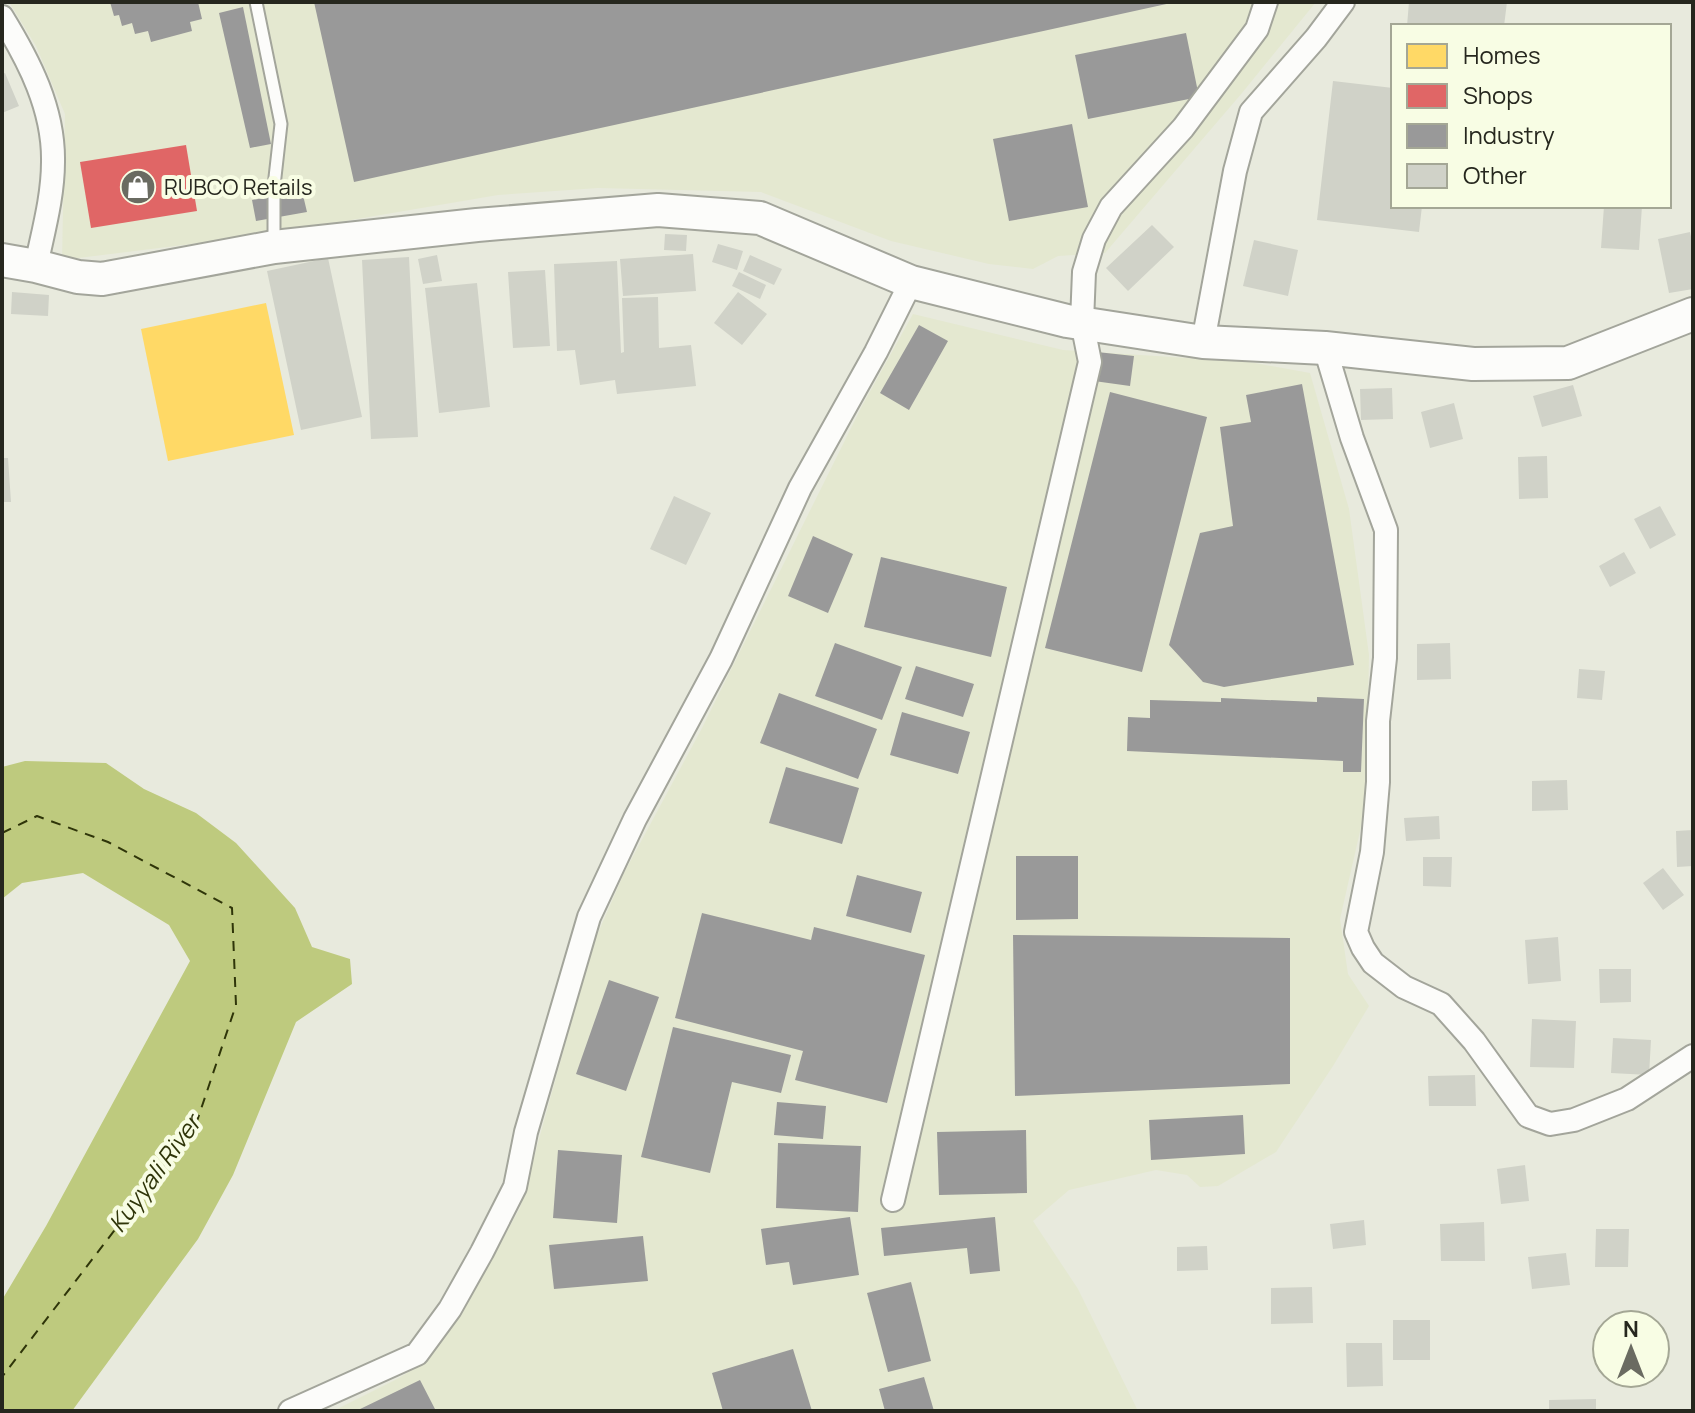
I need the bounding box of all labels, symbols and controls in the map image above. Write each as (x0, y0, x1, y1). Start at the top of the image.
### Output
legend (1391, 24, 1671, 208)
text: Homes (1463, 38, 1541, 71)
text: Shops (1463, 78, 1533, 111)
text: Industry (1463, 118, 1555, 151)
text: Other (1463, 158, 1527, 191)
shop icon: RUBCO Retails (119, 168, 157, 206)
place label: RUBCO Retails (164, 172, 312, 202)
water label: Kuyyali River (100, 1105, 209, 1238)
north arrow (1591, 1309, 1671, 1389)
text: N (1623, 1314, 1639, 1344)

